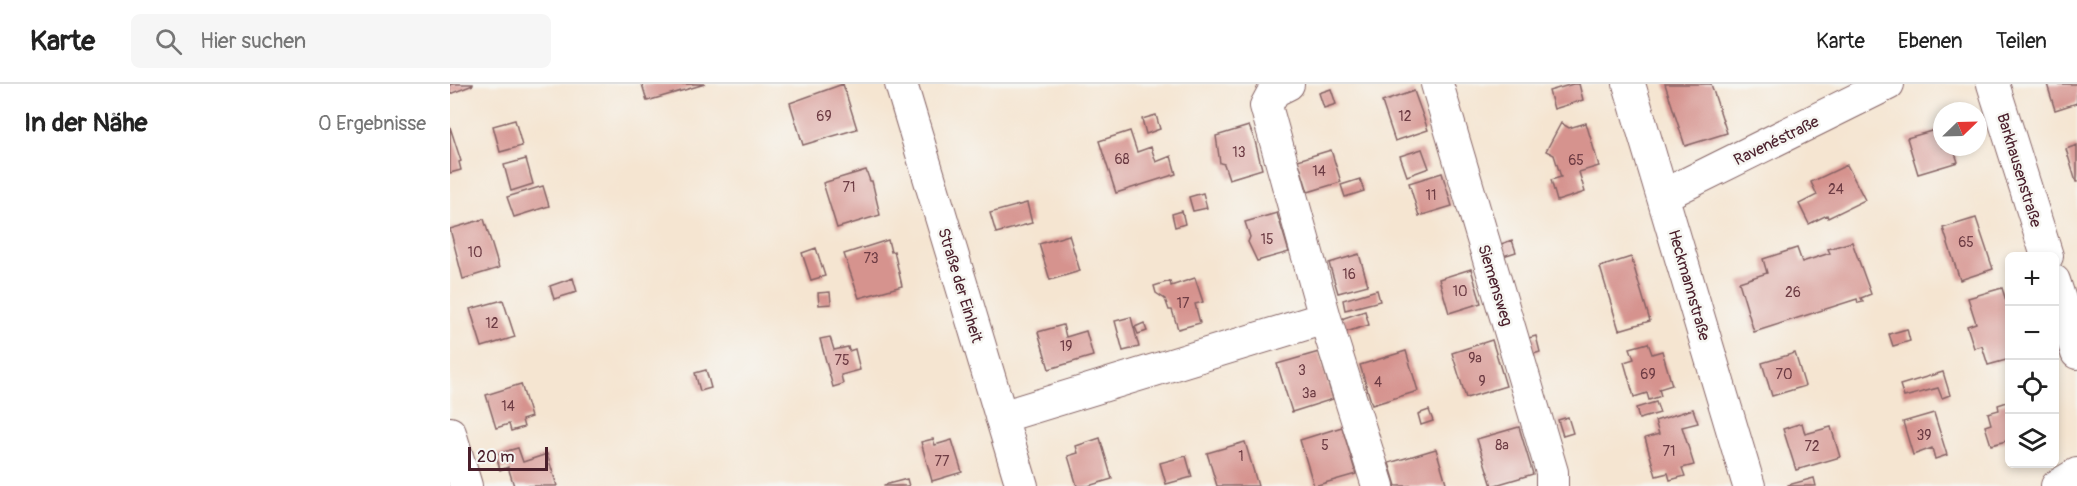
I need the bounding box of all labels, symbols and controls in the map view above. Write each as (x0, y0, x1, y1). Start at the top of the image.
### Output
search box (131, 14, 551, 68)
text: Karte (30, 24, 95, 59)
icon: search (152, 25, 185, 58)
text: Hier suchen (200, 27, 306, 55)
text: Karte (1816, 28, 1865, 55)
text: Ebenen (1898, 28, 1963, 55)
text: Teilen (1996, 28, 2047, 55)
north arrow (1933, 102, 1987, 156)
text: In der Nähe (24, 107, 147, 139)
house number: 69 (816, 108, 832, 125)
house number: 12 (1398, 108, 1412, 125)
text: 0 Ergebnisse (318, 111, 426, 136)
street label: Barkhausenstraße (1992, 111, 2046, 230)
street label: Ravenéstraße (1731, 112, 1822, 170)
house number: 13 (1232, 144, 1246, 161)
house number: 68 (1114, 151, 1130, 168)
house number: 65 (1568, 152, 1584, 169)
house number: 14 (1312, 163, 1326, 180)
house number: 71 (843, 179, 855, 196)
house number: 24 (1828, 181, 1844, 198)
house number: 11 (1426, 187, 1436, 204)
street label: Straße der Einheit (933, 226, 987, 346)
street label: Heckmannstraße (1664, 227, 1714, 343)
house number: 15 (1260, 231, 1274, 248)
house number: 65 (1958, 234, 1974, 251)
street label: Siemensweg (1473, 242, 1517, 329)
house number: 10 (467, 244, 483, 261)
house number: 73 (863, 250, 879, 267)
map controls (2005, 252, 2059, 468)
button: + (2005, 252, 2059, 306)
house number: 16 (1342, 266, 1356, 283)
house number: 10 (1452, 283, 1468, 300)
house number: 26 (1785, 284, 1801, 301)
house number: 17 (1177, 295, 1190, 312)
button: − (2005, 306, 2059, 360)
house number: 12 (485, 315, 499, 332)
house number: 19 (1060, 338, 1072, 355)
house number: 9a (1468, 350, 1482, 367)
house number: 75 (835, 352, 850, 369)
button: locate (2005, 360, 2059, 414)
house number: 3 (1298, 362, 1306, 379)
house number: 69 (1640, 366, 1656, 383)
house number: 70 (1776, 366, 1792, 383)
house number: 9 (1478, 373, 1486, 390)
house number: 4 (1374, 374, 1382, 391)
house number: 3a (1302, 385, 1316, 402)
house number: 14 (501, 398, 515, 415)
button: layers (2005, 414, 2059, 468)
house number: 39 (1916, 427, 1932, 444)
house number: 5 (1321, 437, 1329, 454)
house number: 8a (1495, 437, 1509, 454)
house number: 72 (1804, 438, 1820, 455)
house number: 71 (1663, 443, 1675, 460)
scale bar (468, 444, 548, 472)
text: 20 m (477, 447, 515, 467)
house number: 1 (1238, 448, 1244, 465)
house number: 77 (935, 453, 950, 470)

